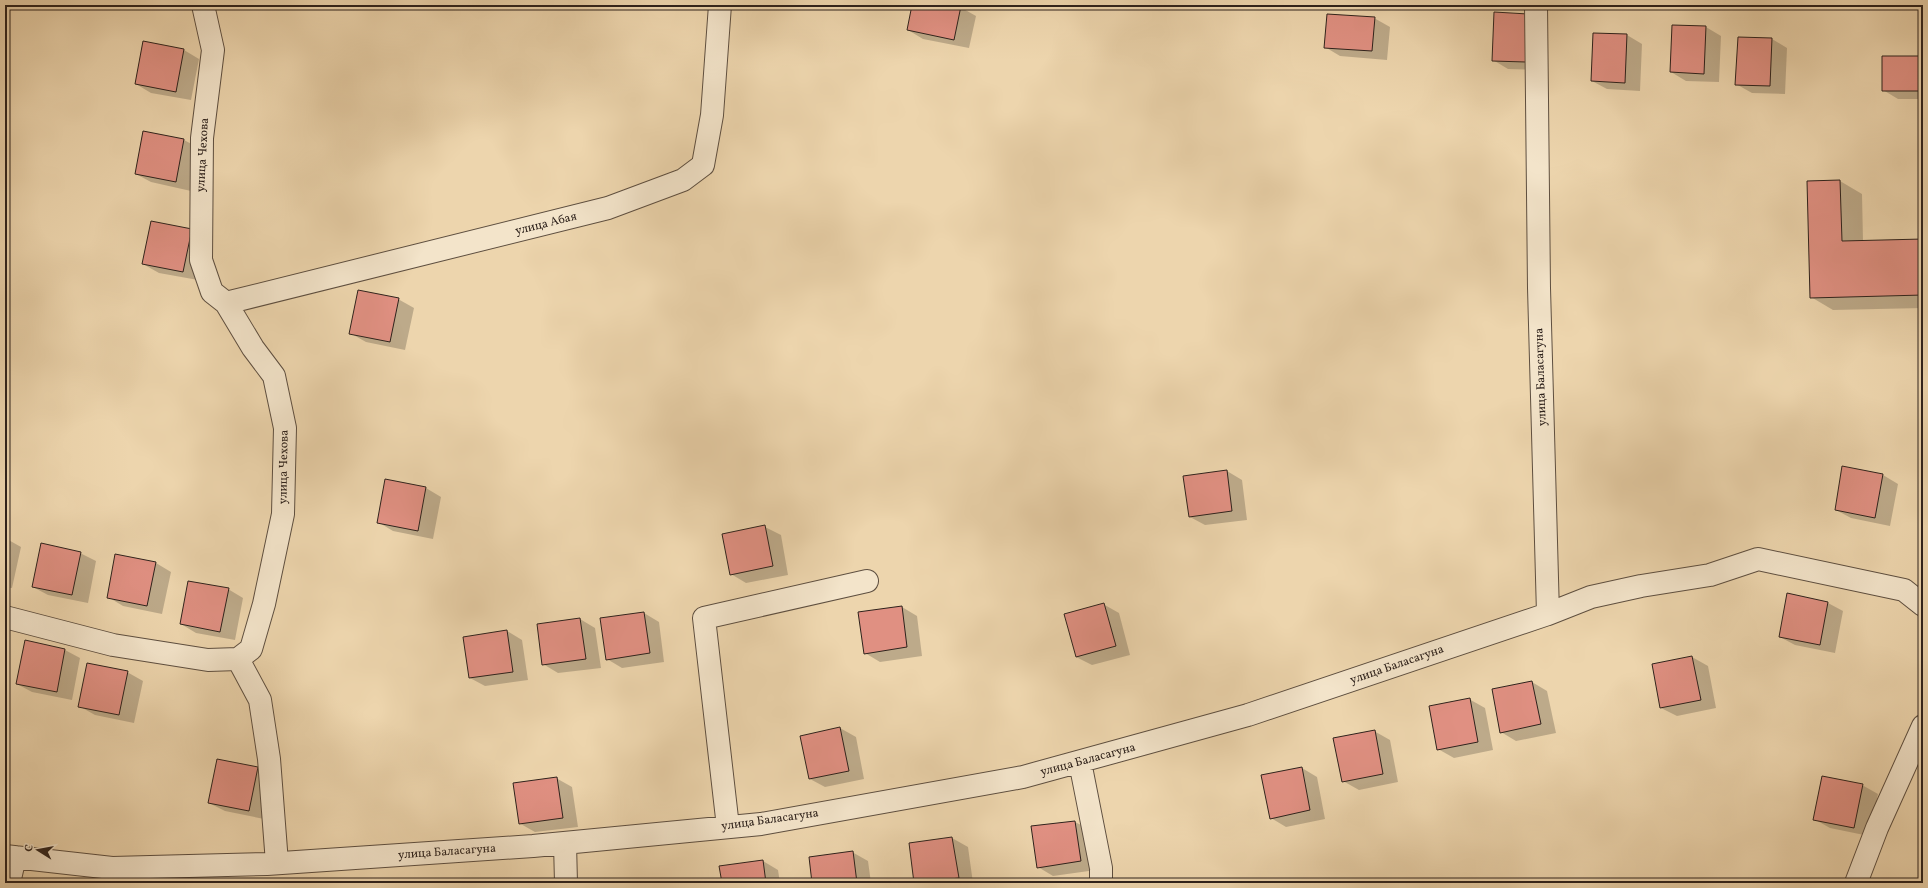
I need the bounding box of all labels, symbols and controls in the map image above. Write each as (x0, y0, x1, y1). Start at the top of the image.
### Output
street label: улица Чехова (193, 117, 213, 193)
street label: улица Абая (514, 209, 578, 239)
street label: улица Баласагуна (1531, 328, 1551, 426)
street label: улица Чехова (275, 430, 293, 504)
street label: улица Баласагуна (1348, 641, 1446, 689)
street label: улица Баласагуна (1039, 740, 1137, 780)
street label: улица Баласагуна (720, 805, 820, 835)
north arrow (18, 830, 58, 870)
street label: улица Баласагуна (398, 841, 496, 863)
text: С (22, 843, 38, 853)

